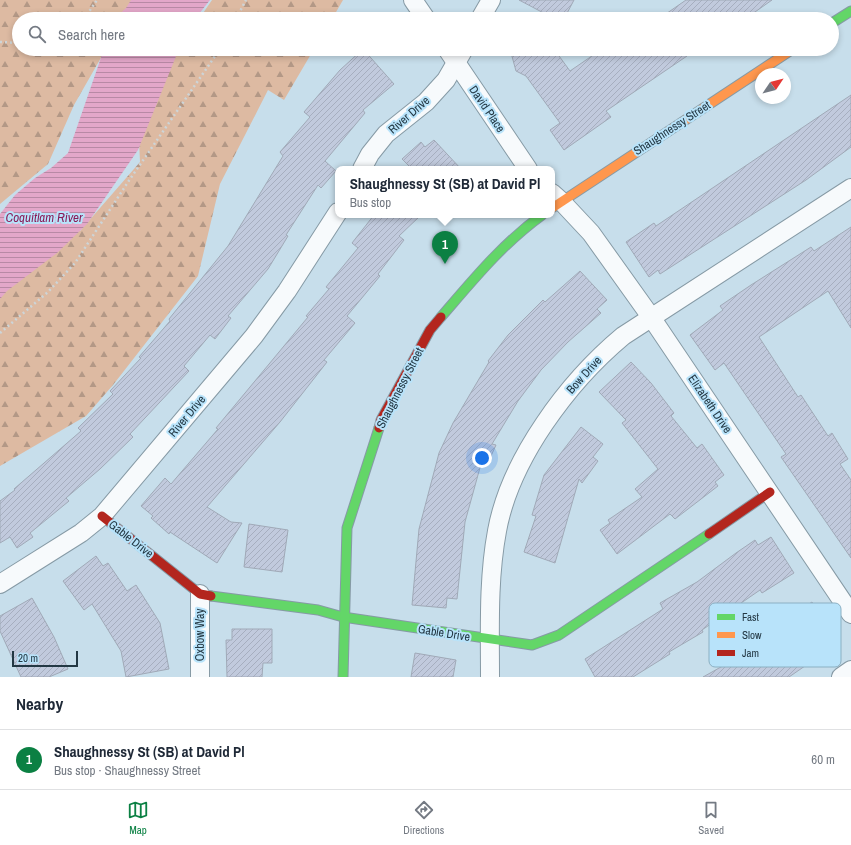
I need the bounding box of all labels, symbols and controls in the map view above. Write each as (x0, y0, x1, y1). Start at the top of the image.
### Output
search box (12, 12, 839, 56)
icon: search (26, 23, 48, 45)
text: Search here (58, 24, 125, 45)
north arrow (755, 68, 791, 104)
street label: David Place (466, 83, 508, 135)
street label: River Drive (385, 93, 433, 137)
street label: Shaughnessy Street (630, 97, 714, 159)
popup (335, 166, 555, 218)
text: Shaughnessy St (SB) at David Pl (350, 173, 540, 194)
text: Bus stop (350, 194, 391, 211)
water label: Coquitlam River (5, 209, 83, 226)
pin: 1 (432, 231, 458, 264)
street label: Shaughnessy Street (373, 345, 427, 431)
street label: Bow Drive (563, 353, 605, 397)
street label: Elizabeth Drive (685, 372, 735, 436)
street label: River Drive (165, 392, 209, 440)
your location (472, 448, 492, 468)
street label: Gable Drive (105, 517, 157, 561)
legend (709, 603, 841, 667)
street label: Oxbow Way (192, 609, 208, 661)
text: Fast (742, 610, 760, 624)
street label: Gable Drive (417, 621, 471, 645)
text: Slow (742, 628, 762, 642)
text: Jam (742, 646, 759, 660)
scale bar (12, 649, 78, 668)
text: 20 m (18, 651, 38, 665)
text: Nearby (16, 692, 63, 715)
text: Shaughnessy St (SB) at David Pl (54, 741, 245, 762)
text: 1 (26, 751, 32, 768)
text: 60 m (811, 751, 835, 768)
text: Bus stop · Shaughnessy Street (54, 762, 200, 779)
tab: Map (127, 799, 149, 837)
tab: Directions (403, 799, 444, 837)
tab: Saved (698, 799, 724, 837)

